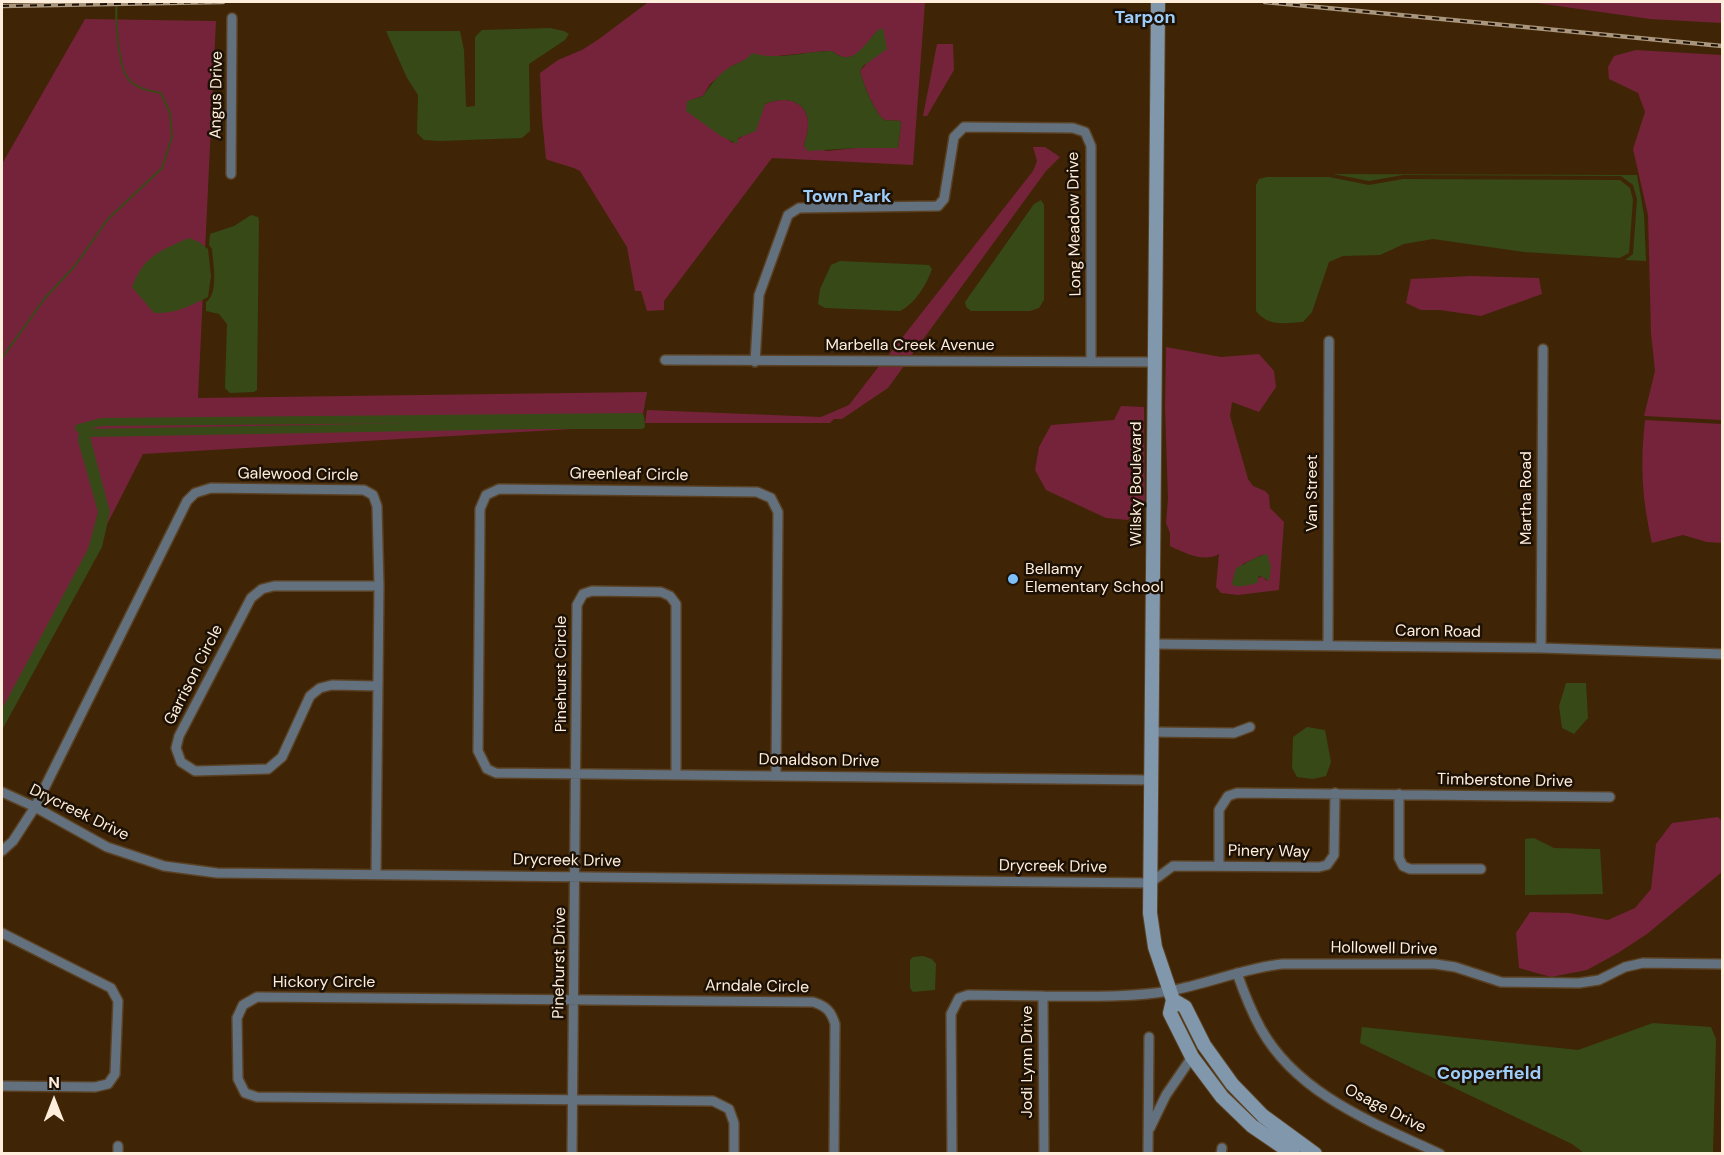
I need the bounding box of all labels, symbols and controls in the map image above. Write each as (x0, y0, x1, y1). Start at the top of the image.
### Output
district label: Tarpon (1115, 7, 1175, 29)
street label: Angus Drive (207, 51, 227, 139)
street label: Long Meadow Drive (1064, 151, 1086, 297)
district label: Town Park (803, 186, 891, 208)
street label: Marbella Creek Avenue (825, 336, 995, 356)
street label: Wilsky Boulevard (1127, 421, 1147, 547)
street label: Martha Road (1517, 451, 1537, 545)
street label: Van Street (1303, 454, 1323, 532)
street label: Galewood Circle (237, 464, 359, 486)
street label: Greenleaf Circle (569, 464, 689, 486)
place label: Bellamy Elementary School (1025, 560, 1163, 598)
marker: Bellamy Elementary School (1006, 572, 1020, 586)
street label: Pinehurst Circle (552, 616, 572, 732)
street label: Garrison Circle (160, 622, 228, 728)
street label: Caron Road (1395, 622, 1481, 642)
street label: Donaldson Drive (758, 750, 880, 772)
street label: Timberstone Drive (1437, 770, 1573, 792)
street label: Drycreek Drive (26, 781, 132, 845)
street label: Pinery Way (1228, 842, 1310, 862)
street label: Drycreek Drive (513, 850, 621, 872)
street label: Drycreek Drive (999, 856, 1107, 878)
street label: Pinehurst Drive (549, 907, 571, 1019)
street label: Hollowell Drive (1330, 938, 1438, 960)
street label: Hickory Circle (273, 973, 375, 993)
street label: Arndale Circle (705, 976, 809, 998)
street label: Jodi Lynn Drive (1018, 1006, 1038, 1118)
district label: Copperfield (1437, 1063, 1541, 1085)
north arrow (24, 1071, 84, 1131)
text: N (48, 1072, 60, 1093)
street label: Osage Drive (1341, 1080, 1429, 1138)

